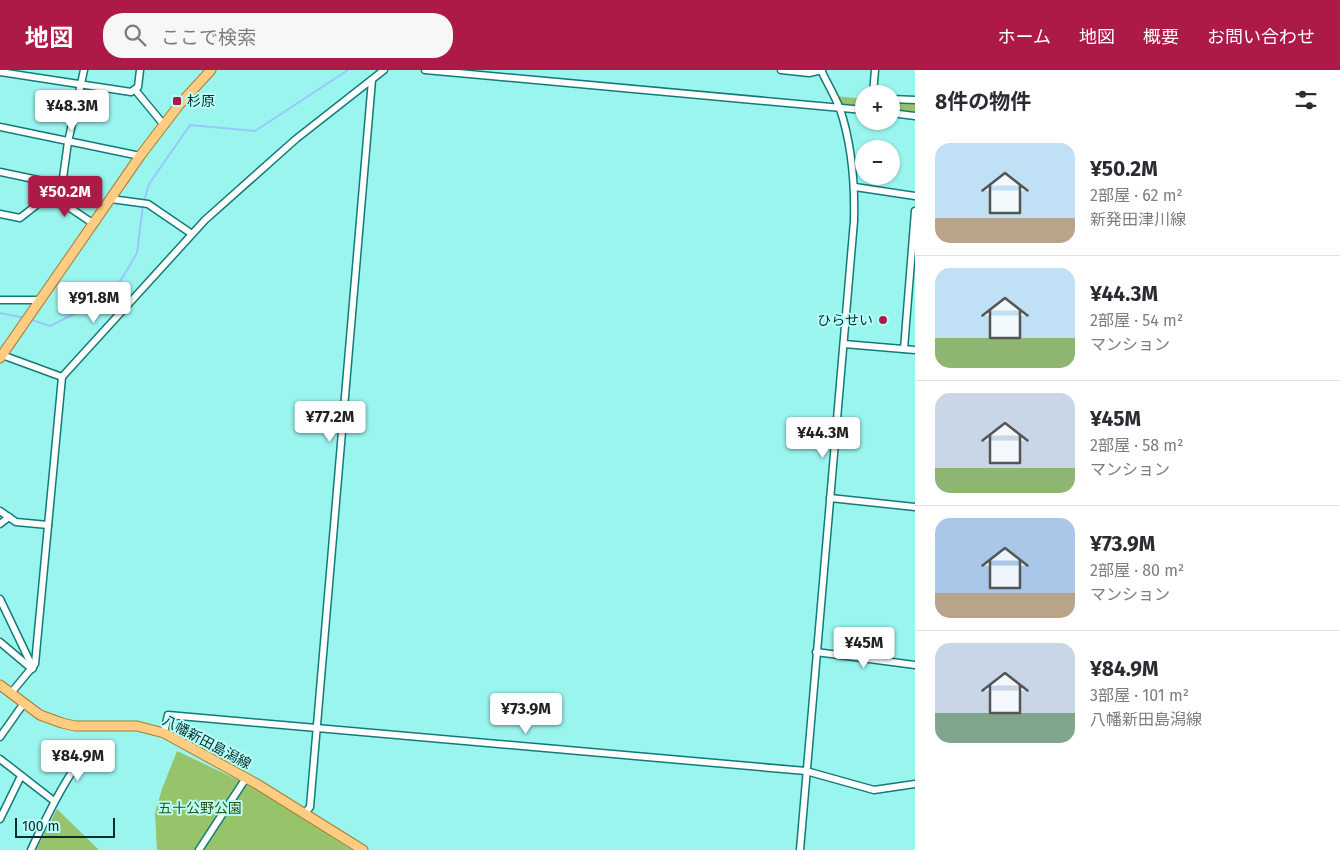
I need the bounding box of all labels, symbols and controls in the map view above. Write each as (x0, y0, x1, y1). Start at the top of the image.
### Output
search box (103, 13, 453, 58)
icon: search (121, 21, 149, 49)
text: 地図 (25, 24, 73, 52)
text: ここで検索 (161, 26, 256, 49)
text: ホーム (998, 26, 1051, 48)
text: 地図 (1079, 26, 1115, 48)
text: 概要 (1143, 26, 1179, 48)
text: お問い合わせ (1207, 26, 1315, 48)
map controls (855, 85, 900, 185)
button: + (855, 85, 900, 130)
icon: filters (1292, 86, 1320, 114)
text: 8件の物件 (935, 89, 1031, 115)
pin: ¥48.3M (31, 90, 113, 132)
place label: 杉原 (187, 93, 215, 110)
marker: 杉原 (171, 95, 183, 107)
text: ¥48.3M (46, 96, 98, 115)
button: − (855, 140, 900, 185)
text: ¥50.2M (1090, 156, 1158, 182)
icon: home (975, 163, 1035, 223)
pin: ¥50.2M (24, 176, 106, 218)
text: ¥50.2M (39, 182, 91, 201)
text: 2部屋 · 62 m² (1090, 186, 1183, 205)
text: 新発田津川線 (1090, 210, 1186, 229)
text: ¥44.3M (1090, 281, 1158, 307)
pin: ¥91.8M (53, 282, 135, 324)
text: ¥91.8M (69, 288, 119, 307)
icon: home (975, 288, 1035, 348)
text: 2部屋 · 54 m² (1090, 311, 1183, 330)
place label: ひらせい (817, 312, 873, 329)
marker: ひらせい (877, 314, 889, 326)
text: マンション (1090, 335, 1170, 354)
pin: ¥77.2M (289, 400, 371, 443)
text: ¥45M (1090, 406, 1141, 432)
text: ¥77.2M (306, 407, 354, 426)
icon: home (975, 413, 1035, 473)
pin: ¥44.3M (782, 416, 864, 459)
text: ¥44.3M (797, 423, 849, 442)
text: 2部屋 · 58 m² (1090, 436, 1183, 455)
text: マンション (1090, 460, 1170, 479)
text: ¥73.9M (1090, 531, 1155, 557)
icon: home (975, 538, 1035, 598)
text: 2部屋 · 80 m² (1090, 561, 1184, 580)
text: マンション (1090, 585, 1170, 604)
pin: ¥45M (834, 626, 894, 669)
text: ¥45M (845, 633, 883, 652)
text: ¥84.9M (1090, 656, 1159, 682)
icon: home (975, 663, 1035, 723)
text: 3部屋 · 101 m² (1090, 686, 1189, 705)
pin: ¥73.9M (485, 692, 567, 735)
text: ¥73.9M (501, 699, 551, 718)
text: 八幡新田島潟線 (1090, 710, 1202, 729)
street label: 八幡新田島潟線 (160, 712, 254, 773)
pin: ¥84.9M (37, 740, 119, 782)
text: ¥84.9M (52, 746, 104, 765)
park label: 五十公野公園 (158, 800, 242, 817)
scale bar (15, 815, 115, 838)
text: 100 m (22, 818, 59, 835)

